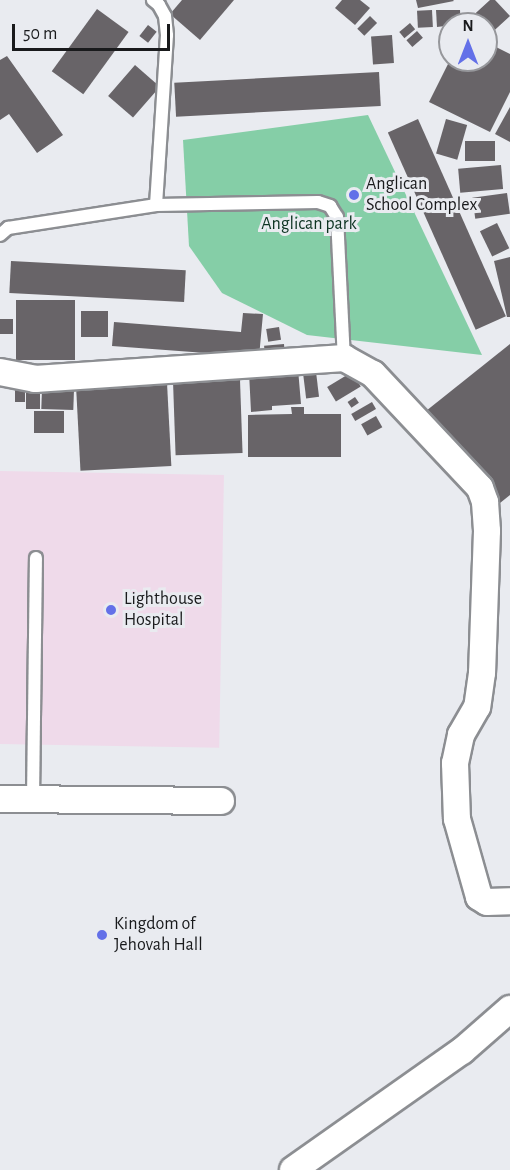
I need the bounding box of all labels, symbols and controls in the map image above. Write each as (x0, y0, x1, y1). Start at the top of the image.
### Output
scale bar (15, 12, 172, 50)
north arrow (438, 12, 498, 72)
text: N (462, 18, 474, 34)
text: 50 m (23, 25, 57, 43)
place label: Anglican School Complex (366, 174, 477, 216)
marker: Anglican School Complex (347, 188, 361, 202)
park label: Anglican park (261, 213, 357, 235)
place label: Lighthouse Hospital (124, 589, 202, 632)
marker: Lighthouse Hospital (102, 601, 120, 619)
place label: Kingdom of Jehovah Hall (114, 914, 203, 956)
marker: Kingdom of Jehovah Hall (95, 928, 109, 942)

